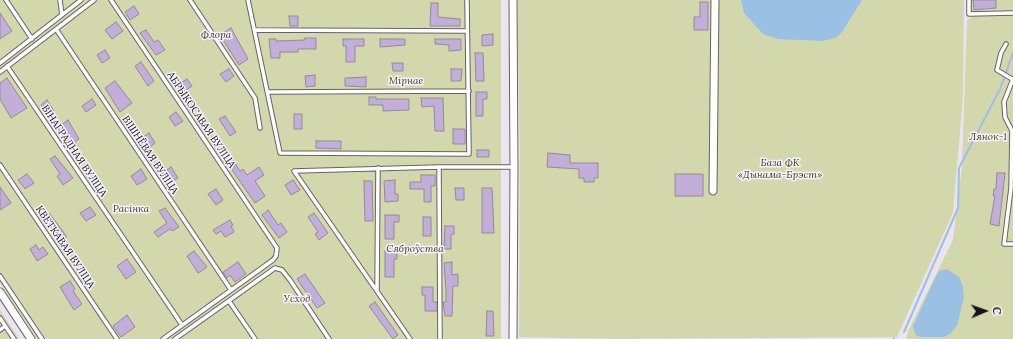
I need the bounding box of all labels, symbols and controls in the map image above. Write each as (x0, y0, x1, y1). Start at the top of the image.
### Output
park label: Флора (201, 29, 231, 41)
street label: АБРЫКОСАВАЯ ВУЛІЦА (164, 70, 238, 170)
park label: Мірнае (389, 75, 423, 87)
street label: ВІНАГРАДНАЯ ВУЛІЦА (39, 103, 109, 199)
street label: ВІШНЁВАЯ ВУЛІЦА (119, 114, 181, 196)
park label: Лянок-1 (969, 131, 1007, 143)
park label: База ФК «Дынама-Брэст» (738, 157, 822, 180)
street label: КВЕТКАВАЯ ВУЛІЦА (33, 203, 97, 291)
park label: Расінка (113, 203, 149, 215)
park label: Сяброўства (386, 243, 444, 255)
north arrow (965, 291, 1005, 331)
park label: Усход (284, 293, 310, 305)
text: С (990, 307, 1004, 315)

